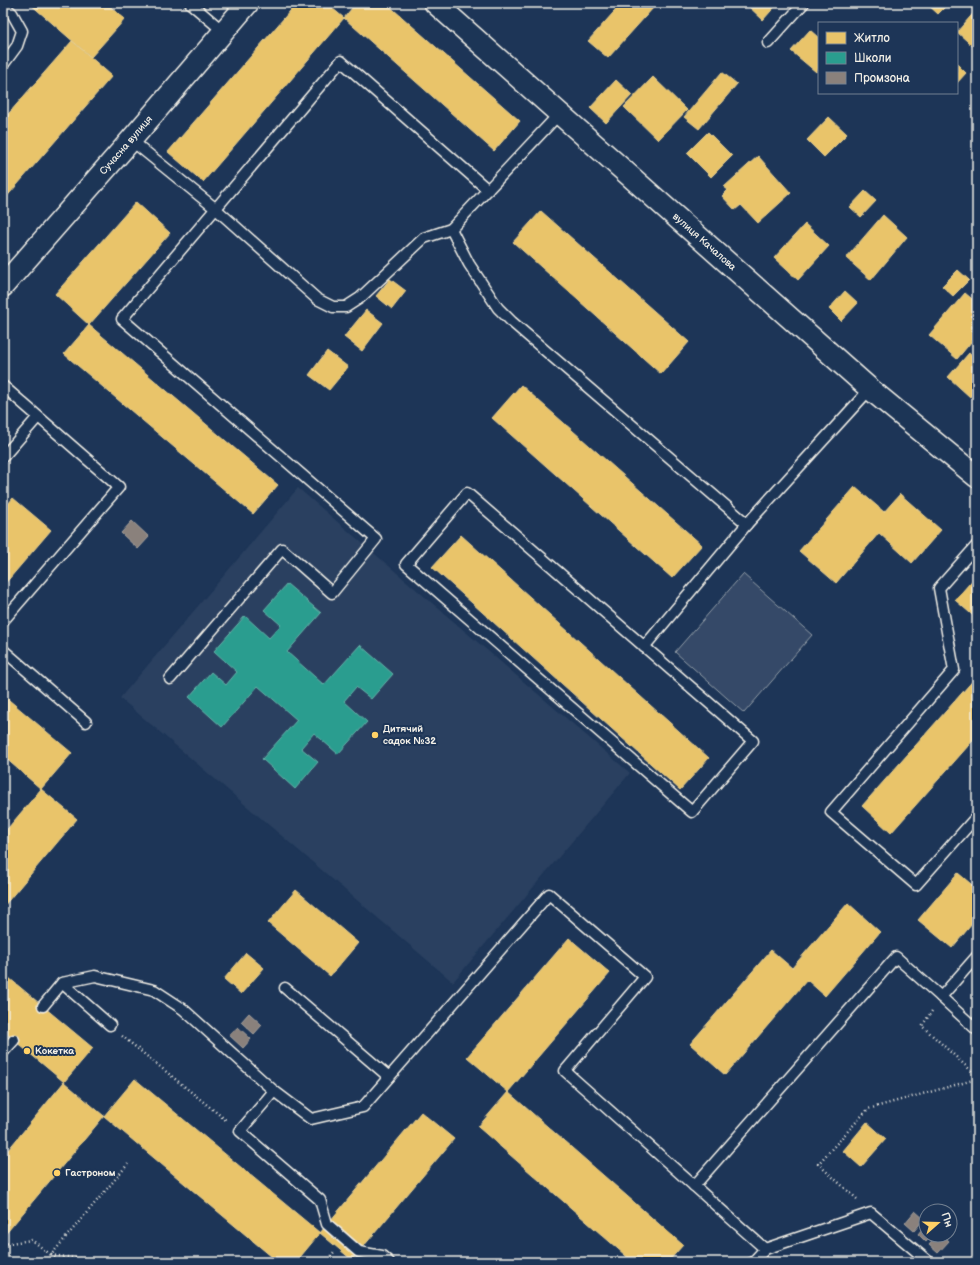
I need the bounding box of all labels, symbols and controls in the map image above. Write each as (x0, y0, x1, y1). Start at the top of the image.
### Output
legend (818, 22, 958, 94)
text: Житло (854, 31, 890, 46)
text: Школи (854, 51, 891, 66)
text: Промзона (854, 71, 910, 86)
street label: Сучасна вулиця (97, 113, 155, 177)
street label: вулиця Качалова (670, 211, 739, 273)
place label: Дитячий садок №32 (383, 723, 436, 747)
marker: Дитячий садок №32 (370, 730, 380, 740)
place label: Кокетка (35, 1045, 74, 1057)
marker: Кокетка (22, 1046, 32, 1056)
place label: Гастроном (65, 1167, 116, 1179)
marker: Гастроном (52, 1168, 62, 1178)
north arrow (918, 1203, 958, 1243)
text: Пн (938, 1211, 956, 1229)

